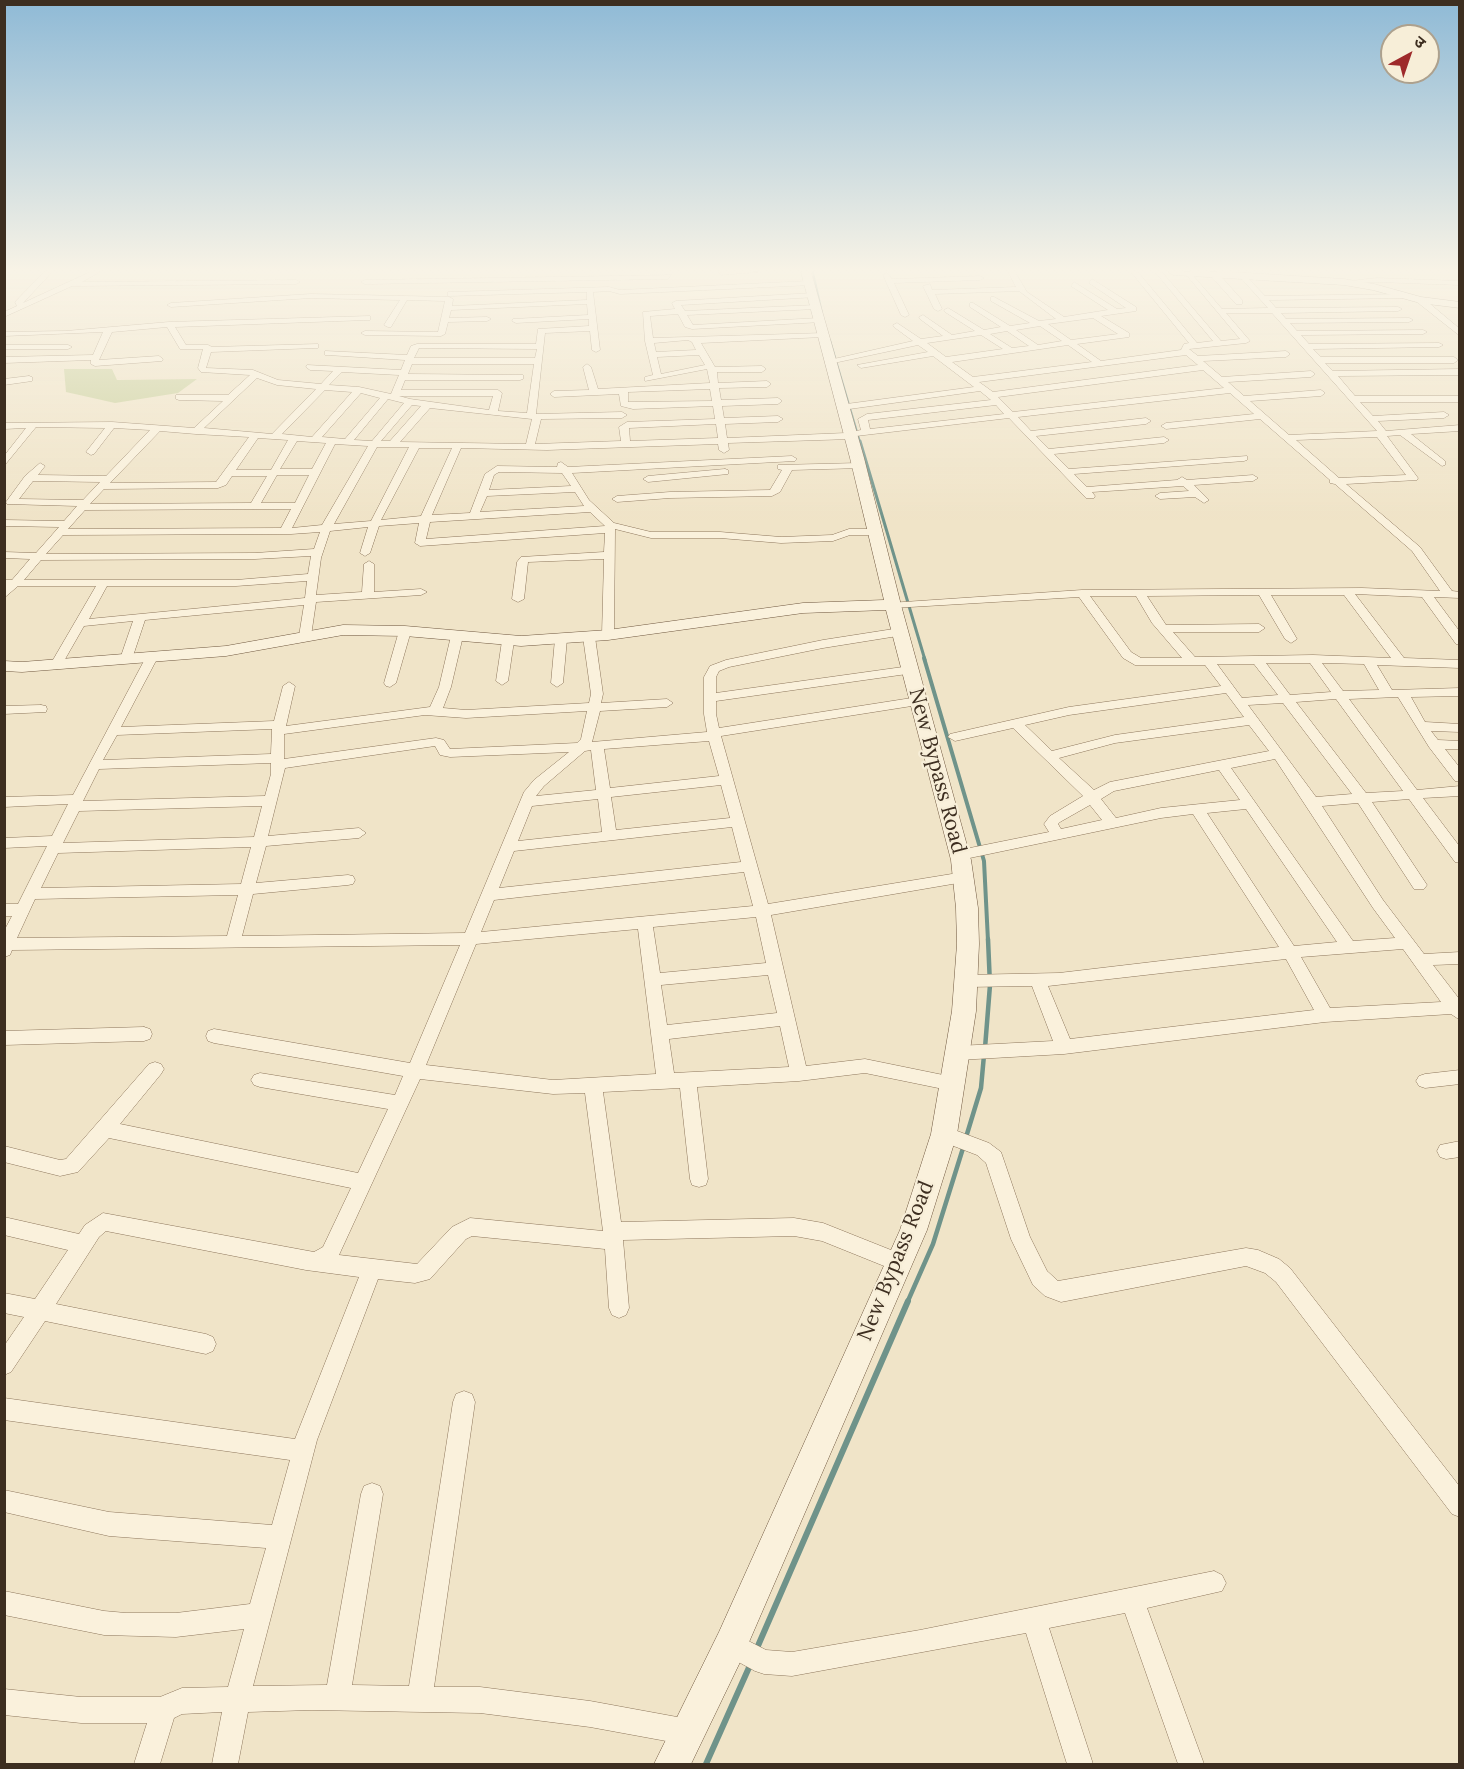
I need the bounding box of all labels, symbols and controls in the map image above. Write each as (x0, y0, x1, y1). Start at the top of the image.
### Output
north arrow (1380, 24, 1440, 84)
text: उ (1410, 31, 1430, 52)
street label: New Bypass Road (903, 685, 971, 857)
street label: New Bypass Road (852, 1177, 940, 1345)

